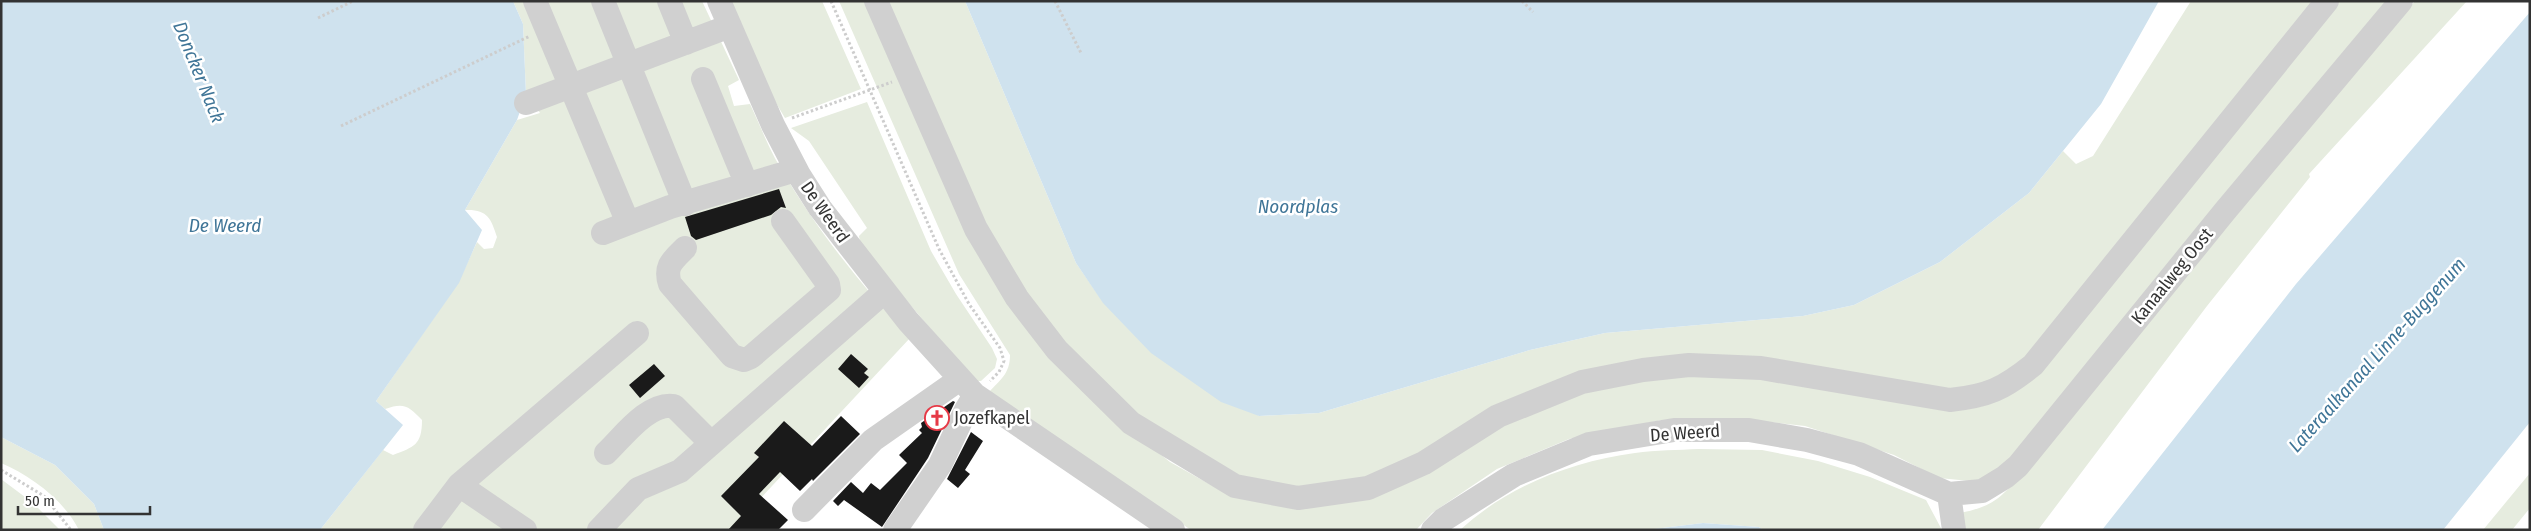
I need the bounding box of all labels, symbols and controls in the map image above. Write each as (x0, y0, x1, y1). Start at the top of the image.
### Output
water label: Doncker Nack (168, 18, 230, 126)
street label: De Weerd (796, 177, 854, 247)
water label: Noordplas (1258, 195, 1338, 218)
water label: De Weerd (189, 214, 261, 237)
street label: Kanaalweg Oost (2126, 223, 2218, 329)
water label: Lateraalkanaal Linne-Buggenum (2284, 253, 2470, 457)
church icon: Jozefkapel (924, 405, 950, 431)
place label: Jozefkapel (954, 407, 1030, 429)
street label: De Weerd (1649, 420, 1721, 446)
scale bar (18, 484, 150, 516)
text: 50 m (25, 492, 55, 510)

